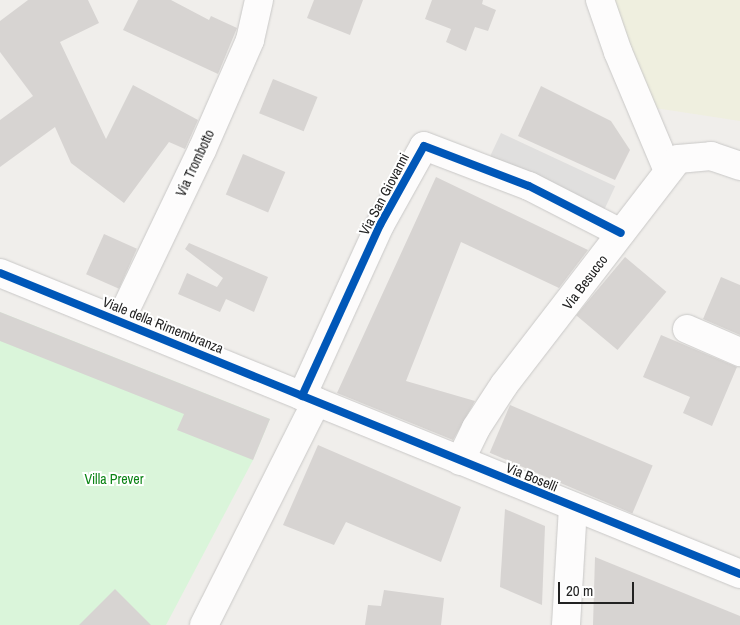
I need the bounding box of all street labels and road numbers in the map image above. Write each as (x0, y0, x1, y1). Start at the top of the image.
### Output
street label: Via Trombotto (172, 127, 218, 199)
street label: Via San Giovanni (355, 150, 413, 238)
street label: Via Besucco (559, 251, 611, 313)
street label: Viale della Rimembranza (100, 293, 226, 357)
street label: Via Boselli (504, 459, 560, 495)

